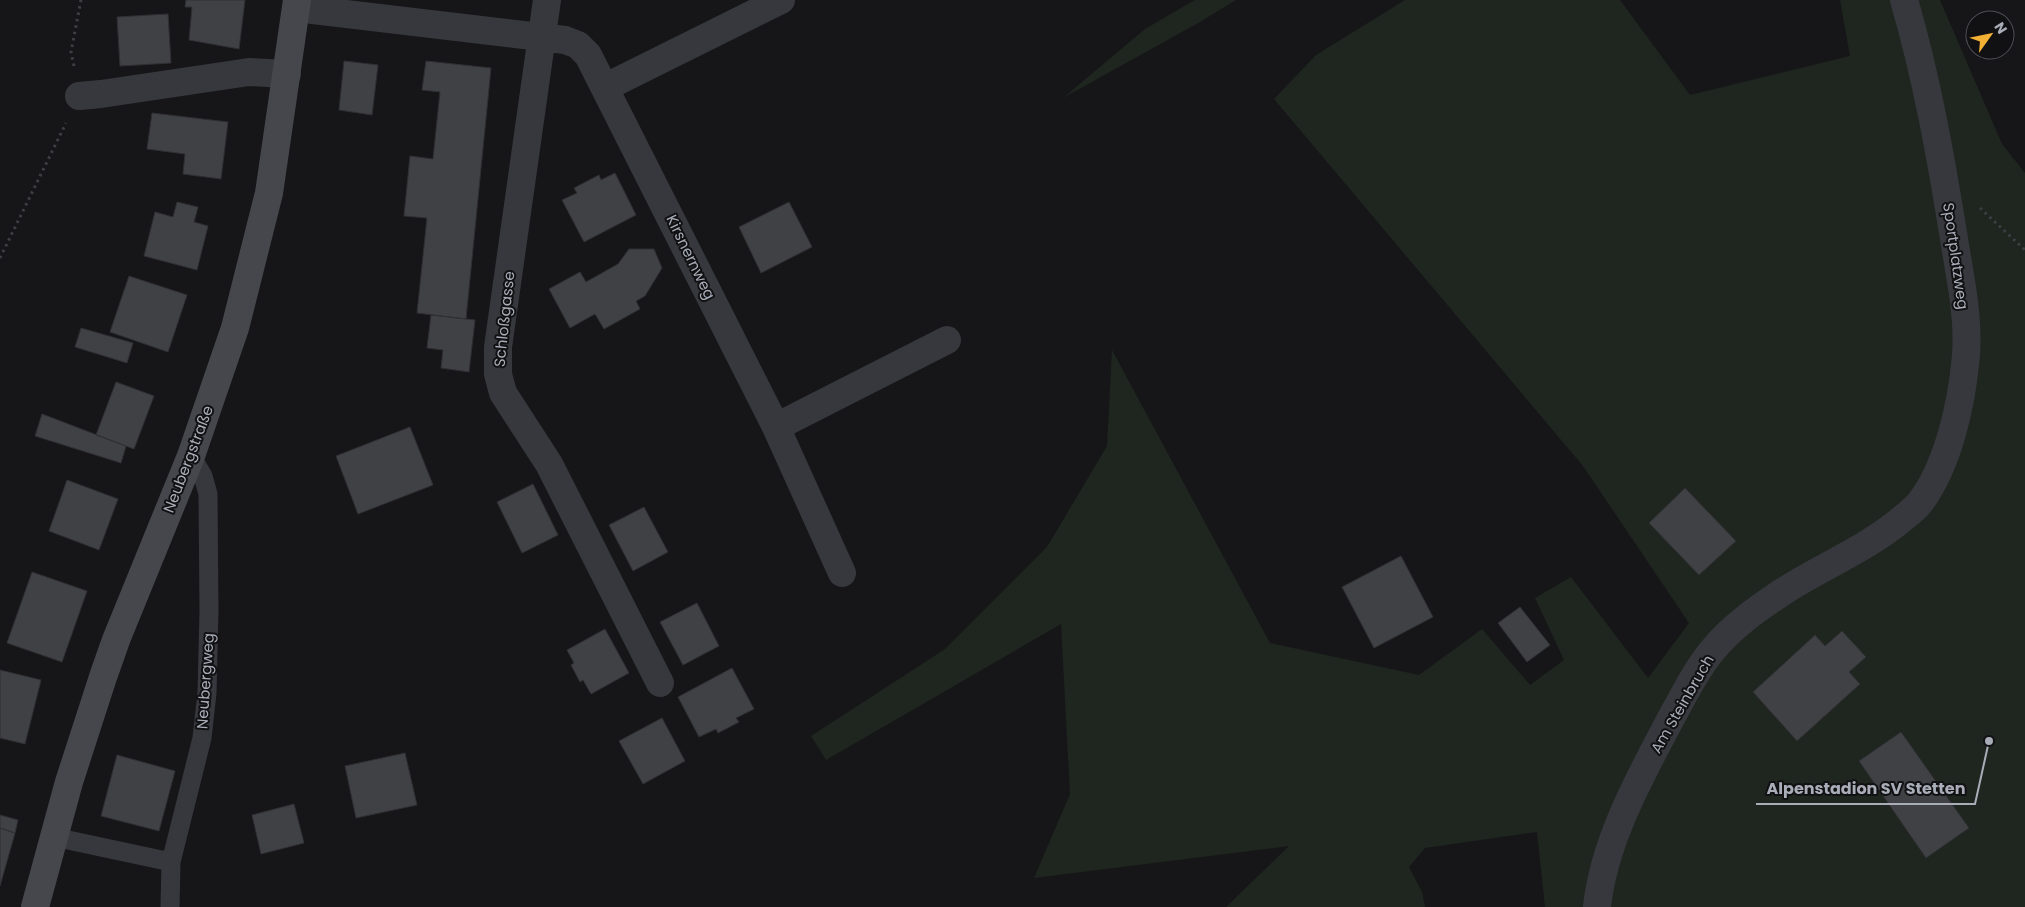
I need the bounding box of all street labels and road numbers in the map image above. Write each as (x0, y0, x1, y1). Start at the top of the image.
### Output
street label: Sportplatzweg (1938, 201, 1974, 311)
street label: Kirsnernweg (661, 211, 721, 303)
street label: Schloßgasse (489, 270, 519, 368)
street label: Neubergstraße (158, 402, 218, 516)
street label: Neubergweg (191, 632, 219, 730)
street label: Am Steinbruch (1645, 651, 1719, 757)

